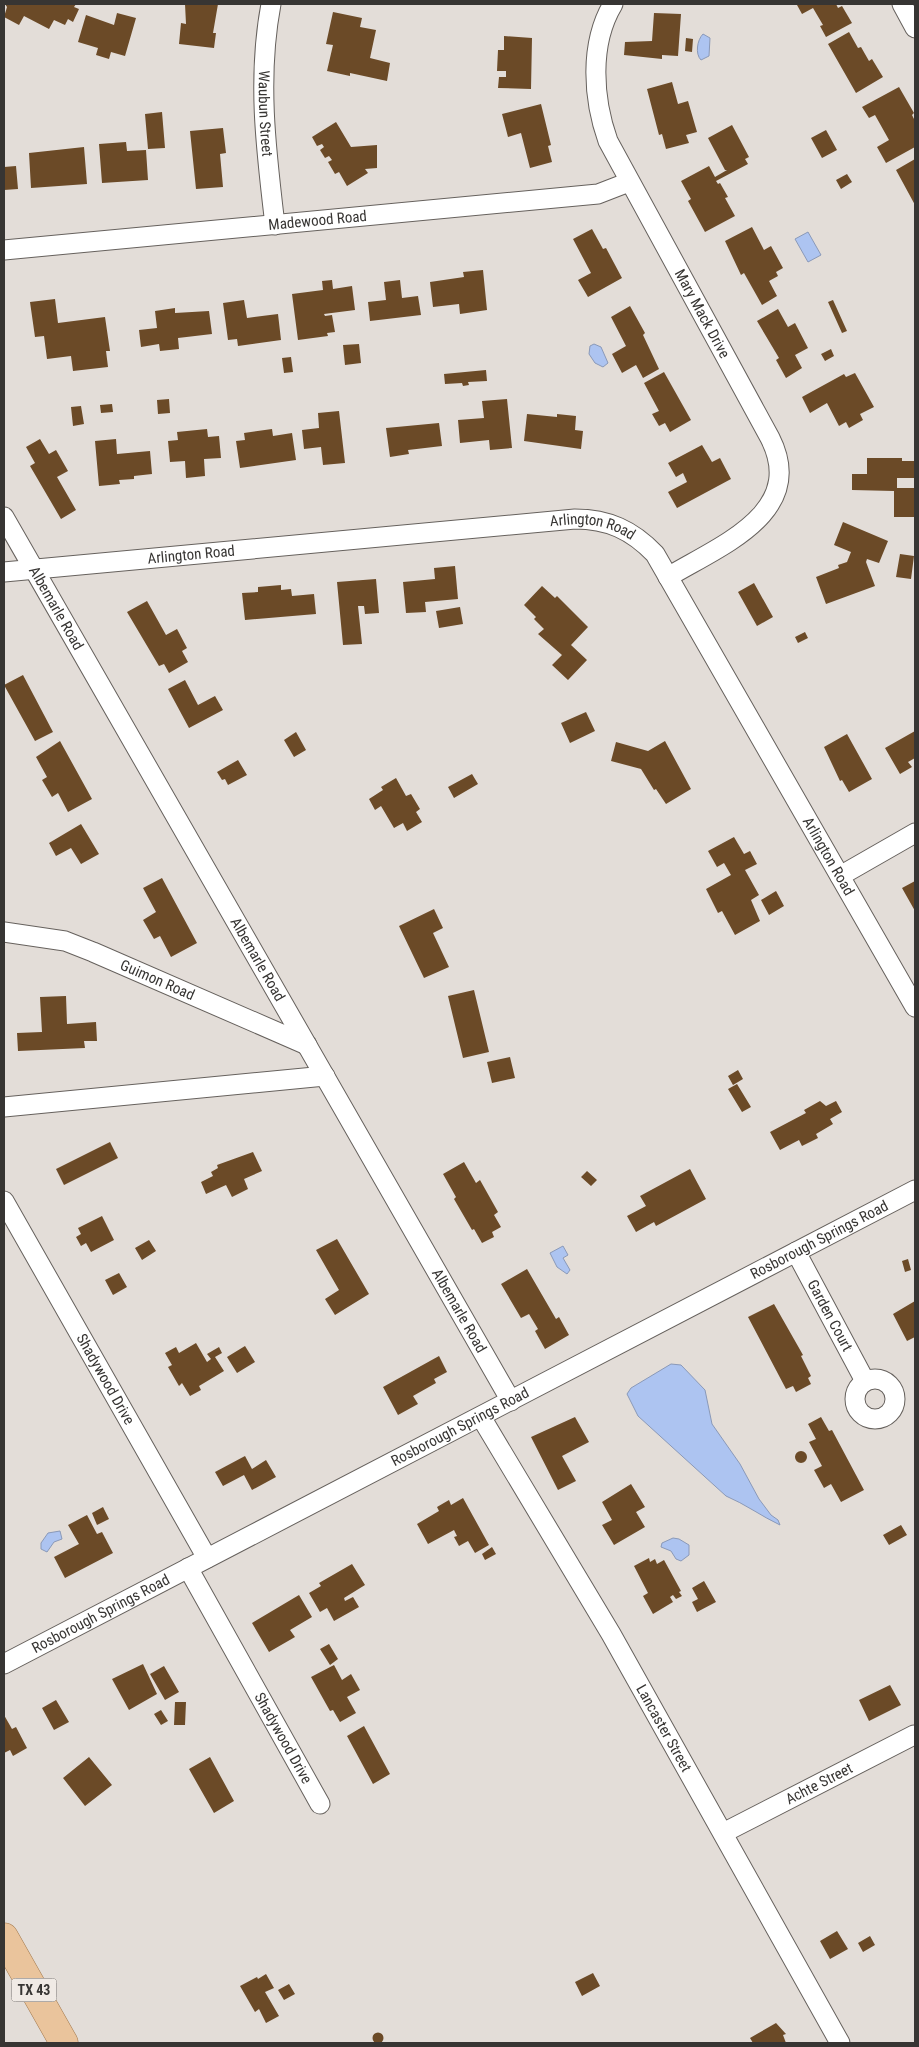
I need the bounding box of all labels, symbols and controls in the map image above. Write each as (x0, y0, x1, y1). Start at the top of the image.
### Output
street label: Waubun Street (255, 70, 276, 157)
street label: Madewood Road (268, 207, 368, 234)
street label: Mary Mack Drive (671, 266, 734, 361)
street label: Arlington Road (549, 510, 639, 544)
street label: Arlington Road (147, 542, 236, 568)
street label: Albemarle Road (25, 563, 87, 653)
street label: Arlington Road (799, 814, 858, 899)
street label: Albemarle Road (227, 914, 289, 1005)
street label: Guimon Road (117, 956, 197, 1004)
street label: Rosborough Springs Road (747, 1197, 891, 1283)
street label: Albemarle Road (428, 1266, 490, 1356)
street label: Garden Court (804, 1277, 856, 1354)
street label: Shadywood Drive (72, 1331, 138, 1428)
street label: Rosborough Springs Road (388, 1383, 532, 1470)
street label: Rosborough Springs Road (29, 1570, 173, 1657)
street label: Lancaster Street (632, 1681, 695, 1775)
street label: Shadywood Drive (251, 1689, 316, 1787)
street label: Achte Street (783, 1759, 856, 1808)
road number: TX 43 (12, 1978, 56, 2002)

